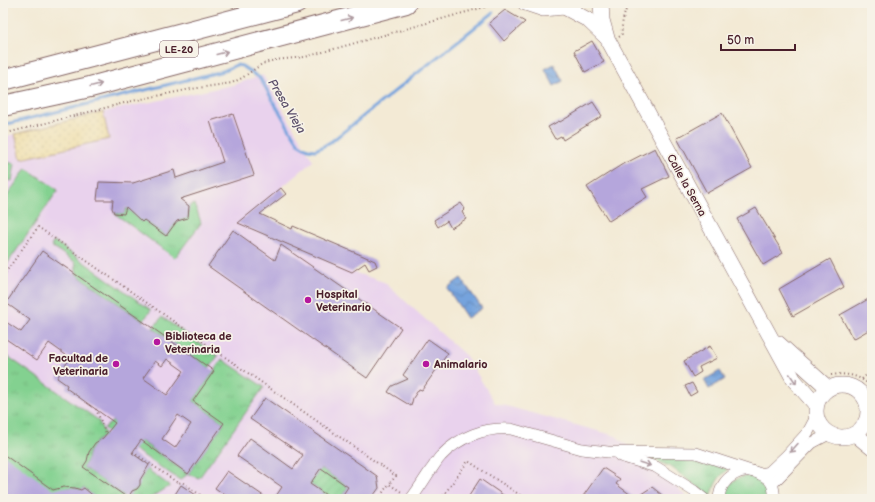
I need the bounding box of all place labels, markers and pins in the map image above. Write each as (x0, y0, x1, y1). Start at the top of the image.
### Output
place label: Hospital Veterinario (316, 288, 371, 314)
marker: Hospital Veterinario (303, 295, 313, 305)
place label: Biblioteca de Veterinaria (165, 330, 232, 356)
marker: Biblioteca de Veterinaria (152, 337, 162, 347)
place label: Facultad de Veterinaria (48, 352, 108, 378)
place label: Animalario (433, 358, 488, 371)
marker: Facultad de Veterinaria (111, 359, 121, 369)
marker: Animalario (421, 359, 431, 369)

